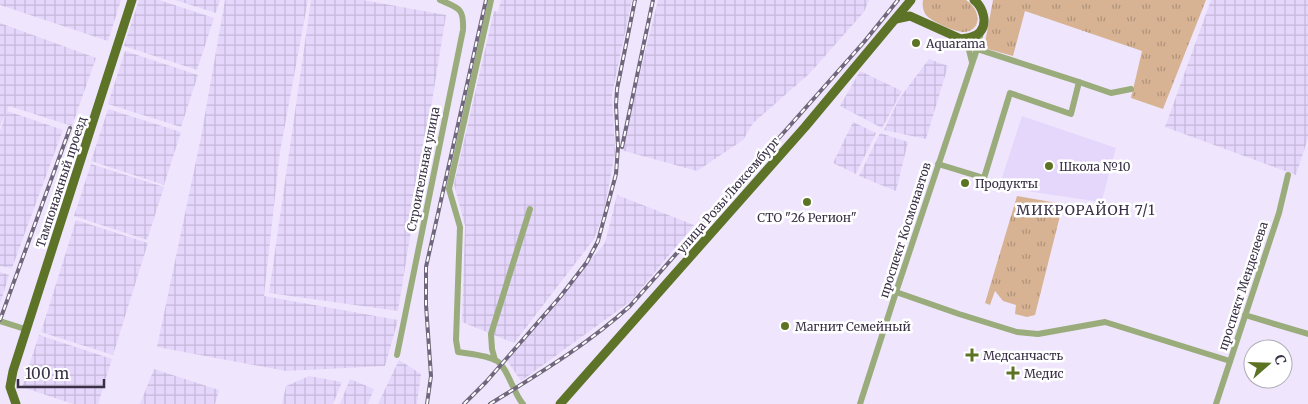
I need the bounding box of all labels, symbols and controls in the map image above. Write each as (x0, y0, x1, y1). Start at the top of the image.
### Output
place label: Aquarama (925, 36, 986, 51)
marker: Aquarama (910, 37, 922, 49)
street label: Строительная улица (404, 105, 443, 233)
street label: Тампонажный проезд (33, 115, 89, 249)
street label: улица Розы Люксембург (673, 134, 783, 256)
place label: Школа №10 (1059, 159, 1131, 174)
street label: проспект Космонавтов (876, 160, 934, 300)
marker: Школа №10 (1043, 160, 1055, 172)
place label: Продукты (975, 176, 1038, 191)
marker: Продукты (959, 177, 971, 189)
marker: СТО "26 Регион" (801, 196, 813, 208)
district label: МИКРОРАЙОН 7/1 (1016, 201, 1156, 219)
place label: СТО "26 Регион" (757, 210, 857, 225)
street label: проспект Менделеева (1215, 219, 1271, 352)
place label: Магнит Семейный (795, 319, 911, 334)
marker: Магнит Семейный (779, 320, 791, 332)
north arrow (1243, 339, 1293, 389)
marker: Медсанчасть (965, 348, 979, 362)
place label: Медсанчасть (983, 348, 1063, 363)
text: С (1270, 352, 1290, 367)
scale bar (18, 356, 104, 388)
text: 100 m (25, 364, 69, 383)
marker: Медис (1006, 366, 1020, 380)
place label: Медис (1024, 366, 1064, 381)

